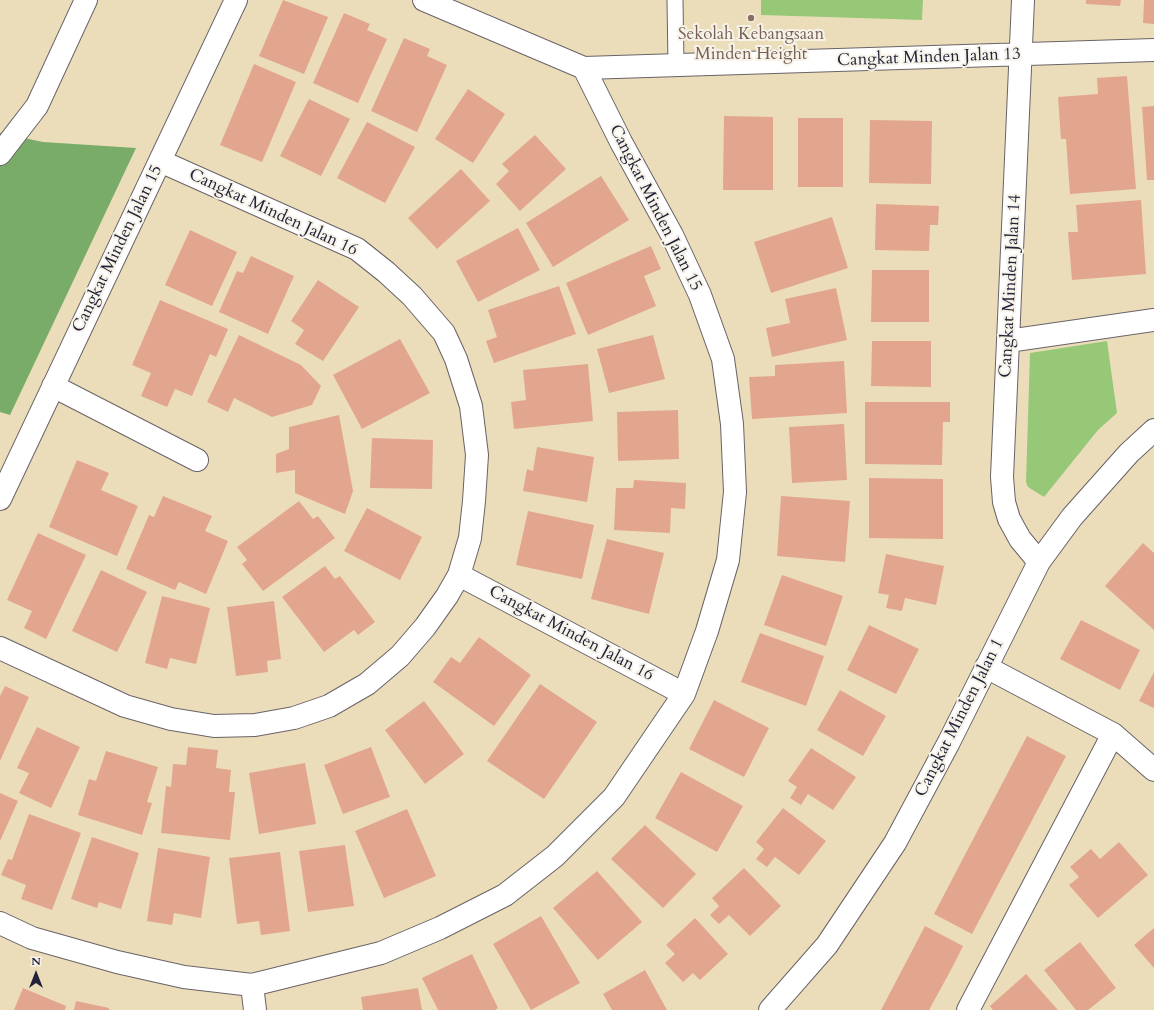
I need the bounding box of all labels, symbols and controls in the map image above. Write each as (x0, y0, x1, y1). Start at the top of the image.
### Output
marker: Sekolah Kebangsaan Minden Height (746, 13, 756, 23)
place label: Sekolah Kebangsaan Minden Height (678, 25, 824, 65)
street label: Cangkat Minden Jalan 13 (837, 45, 1021, 71)
street label: Cangkat Minden Jalan 15 (604, 121, 706, 295)
street label: Cangkat Minden Jalan 15 (69, 162, 167, 336)
street label: Cangkat Minden Jalan 16 (185, 165, 361, 261)
street label: Cangkat Minden Jalan 14 (996, 194, 1026, 378)
street label: Cangkat Minden Jalan 16 (485, 582, 657, 686)
street label: Cangkat Minden Jalan 1 (911, 635, 1009, 801)
north arrow (16, 954, 56, 994)
text: N (31, 954, 41, 969)

